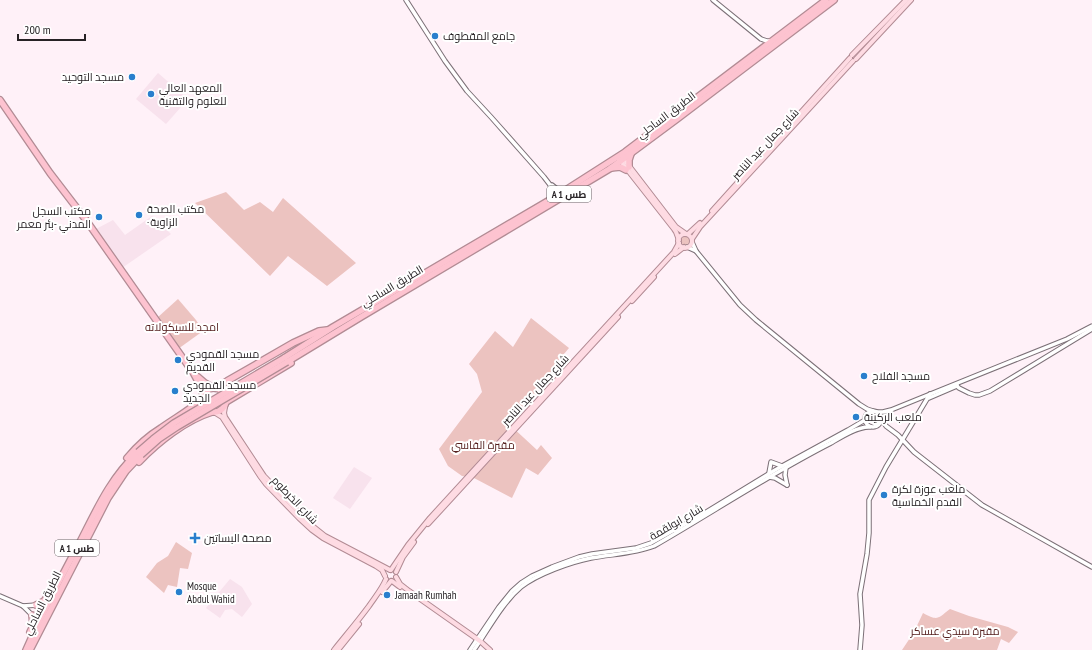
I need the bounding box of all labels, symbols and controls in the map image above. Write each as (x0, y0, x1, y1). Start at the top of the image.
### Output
scale bar (18, 16, 85, 42)
text: 200 m (24, 22, 51, 37)
place label: جامع المقطوف (443, 29, 515, 44)
marker: جامع المقطوف (430, 31, 440, 41)
place label: مسجد التوحيد (62, 70, 124, 84)
marker: مسجد التوحيد (127, 72, 137, 82)
place label: المعهد العالي للعلوم والتقنية (159, 81, 226, 109)
street label: الطريق الساحلي (634, 88, 699, 143)
marker: المعهد العالي للعلوم والتقنية (146, 89, 156, 99)
street label: شارع جمال عبد الناصر (728, 105, 802, 184)
road number: A 1 طس (547, 186, 591, 202)
place label: مكتب الصحة -الزاوية (147, 202, 204, 229)
place label: مكتب السجل المدني -بئر معمر (16, 204, 91, 233)
marker: مكتب الصحة -الزاوية (134, 210, 144, 220)
marker: مكتب السجل المدني -بئر معمر (94, 212, 104, 222)
street label: الطريق الساحلي (358, 262, 427, 312)
park label: امجد للسيكولاته (145, 320, 219, 334)
place label: مسجد القمودي القديم (186, 347, 259, 375)
street label: شارع جمال عبد الناصر (498, 351, 572, 430)
marker: مسجد القمودي القديم (173, 355, 183, 365)
place label: مسجد الفلاح (872, 369, 930, 384)
marker: مسجد الفلاح (859, 371, 869, 381)
place label: مسجد القمودي الجديد (183, 378, 256, 405)
marker: مسجد القمودي الجديد (170, 386, 180, 396)
place label: ملعب الركينة (864, 410, 922, 424)
marker: ملعب الركينة (851, 412, 861, 422)
park label: مقبرة الفاسي (451, 438, 515, 453)
street label: شارع الخرطوم (268, 473, 321, 527)
place label: ملعب عوزة لكرة الفدم الخماسية (892, 482, 965, 510)
marker: ملعب عوزة لكرة الفدم الخماسية (879, 490, 889, 500)
street label: شارع ابولقمة (647, 501, 706, 544)
place label: مصحة البساتين (204, 531, 272, 545)
marker: مصحة البساتين (189, 532, 201, 544)
road number: A 1 طس (55, 540, 99, 556)
street label: الطريق الساحلي (20, 569, 66, 638)
place label: Mosque Abdul Wahid (187, 579, 235, 606)
marker: Mosque Abdul Wahid (174, 587, 184, 597)
place label: Jamaah Rumhah (394, 588, 457, 602)
marker: Jamaah Rumhah (382, 590, 392, 600)
park label: مقبرة سيدي عساكر (909, 624, 1000, 640)

